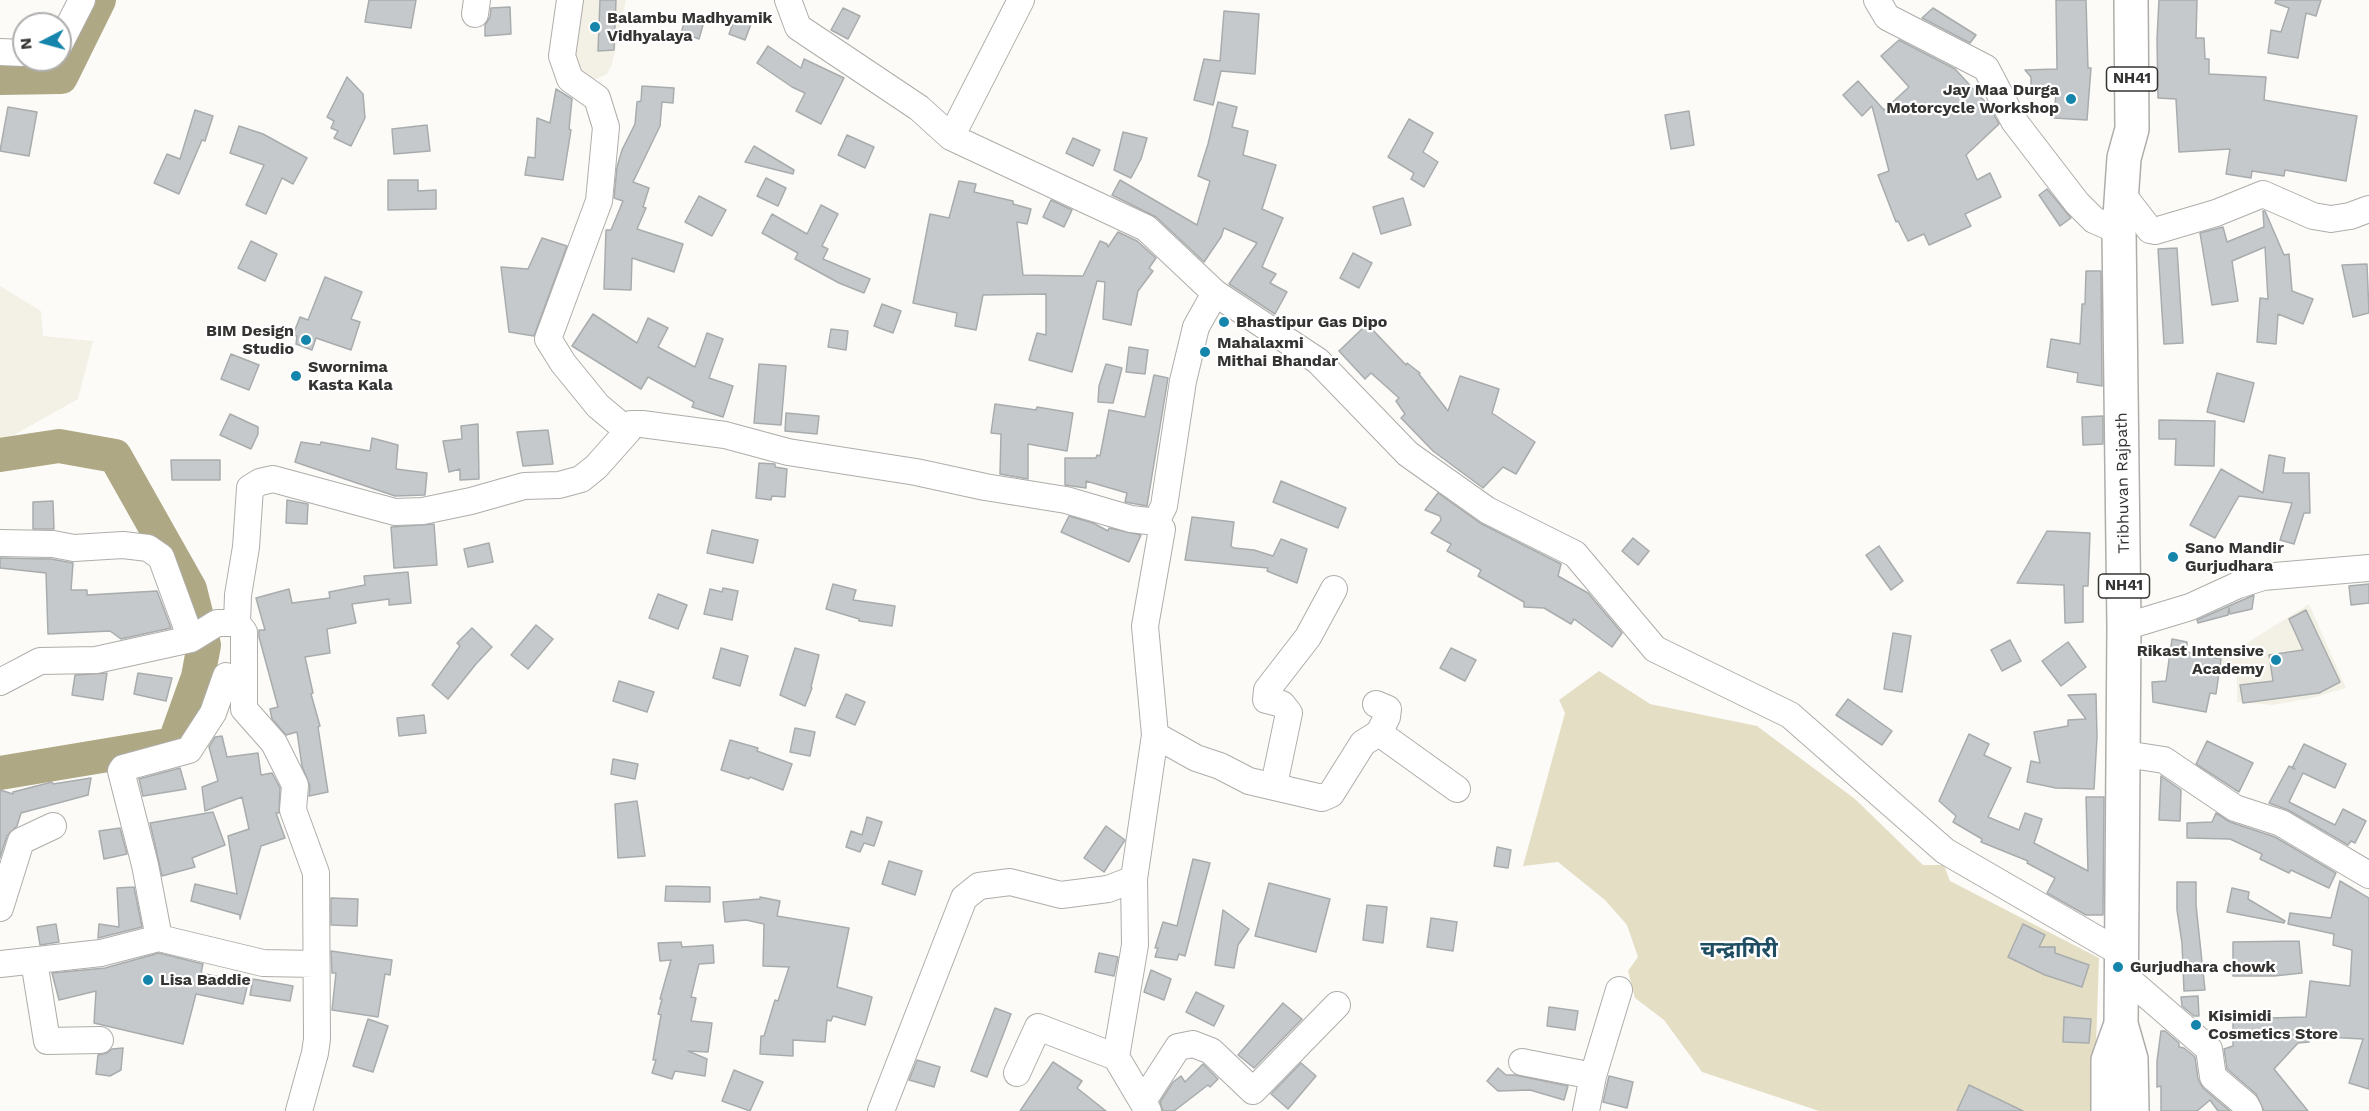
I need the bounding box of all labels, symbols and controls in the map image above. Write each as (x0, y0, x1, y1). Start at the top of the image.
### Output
place label: Balambu Madhyamik Vidhyalaya (607, 8, 773, 46)
north arrow (12, 12, 72, 72)
marker: Balambu Madhyamik Vidhyalaya (588, 20, 602, 34)
text: N (16, 37, 36, 51)
road number: NH41 (2106, 67, 2158, 91)
place label: Jay Maa Durga Motorcycle Workshop (1886, 80, 2059, 118)
marker: Jay Maa Durga Motorcycle Workshop (2064, 92, 2078, 106)
place label: Bhastipur Gas Dipo (1236, 312, 1387, 332)
marker: Bhastipur Gas Dipo (1217, 315, 1231, 329)
place label: BIM Design Studio (206, 321, 294, 359)
marker: BIM Design Studio (299, 333, 313, 347)
place label: Mahalaxmi Mithai Bhandar (1217, 333, 1338, 371)
marker: Mahalaxmi Mithai Bhandar (1198, 345, 1212, 359)
place label: Swornima Kasta Kala (308, 357, 393, 395)
marker: Swornima Kasta Kala (289, 369, 303, 383)
street label: Tribhuvan Rajpath (2112, 412, 2134, 554)
place label: Sano Mandir Gurjudhara (2185, 538, 2284, 576)
marker: Sano Mandir Gurjudhara (2166, 550, 2180, 564)
road number: NH41 (2098, 574, 2150, 598)
place label: Rikast Intensive Academy (2137, 641, 2264, 679)
marker: Rikast Intensive Academy (2269, 653, 2283, 667)
district label: चन्द्रागिरी (1700, 938, 1778, 964)
place label: Gurjudhara chowk (2130, 957, 2275, 977)
marker: Gurjudhara chowk (2111, 960, 2125, 974)
place label: Lisa Baddie (160, 970, 251, 990)
marker: Lisa Baddie (141, 973, 155, 987)
place label: Kisimidi Cosmetics Store (2208, 1006, 2338, 1044)
marker: Kisimidi Cosmetics Store (2189, 1018, 2203, 1032)

